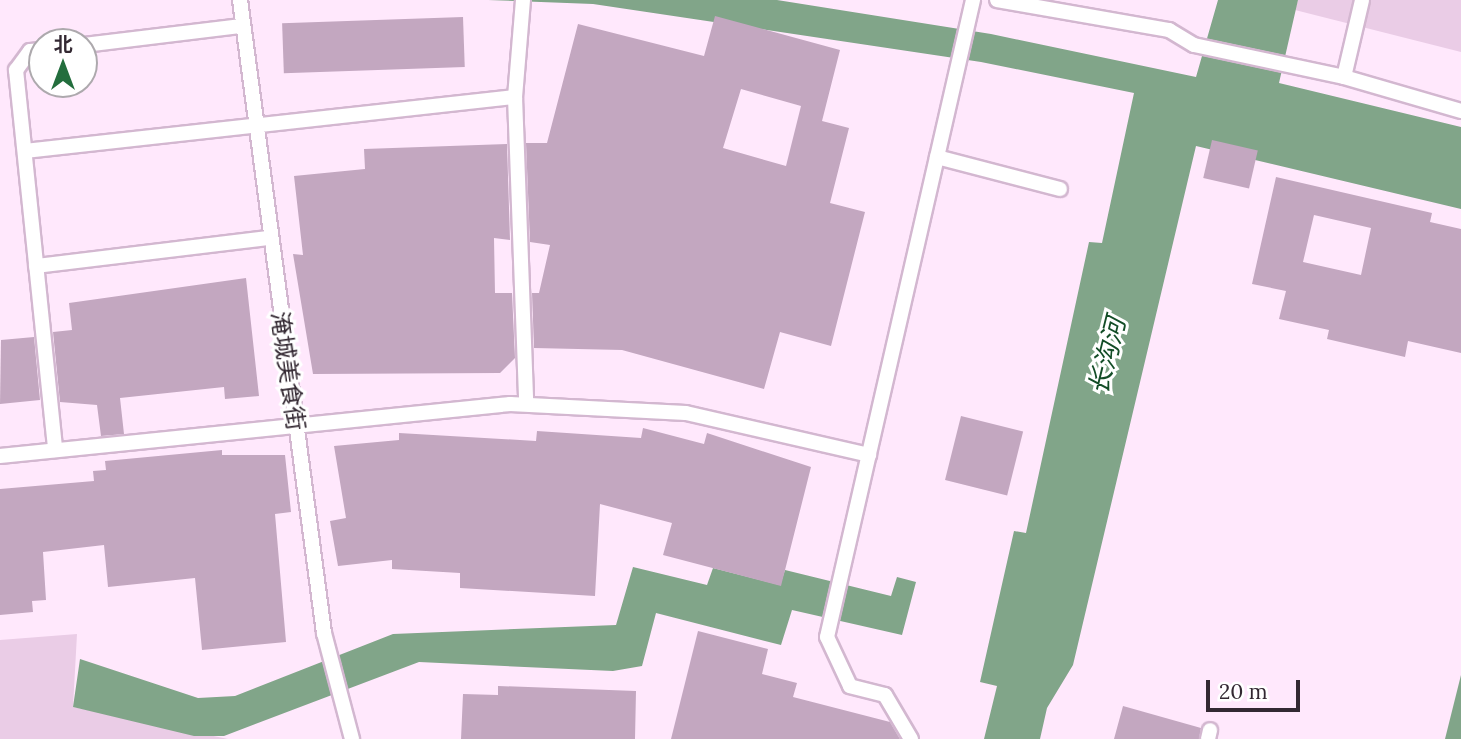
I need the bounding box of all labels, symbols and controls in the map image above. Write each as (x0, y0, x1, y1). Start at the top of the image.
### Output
north arrow (28, 28, 98, 98)
text: 北 (53, 32, 73, 56)
street label: 淹城美食街 (265, 310, 311, 432)
water label: 长沟河 (1082, 314, 1132, 398)
scale bar (1209, 666, 1304, 710)
text: 20 m (1219, 678, 1268, 705)

